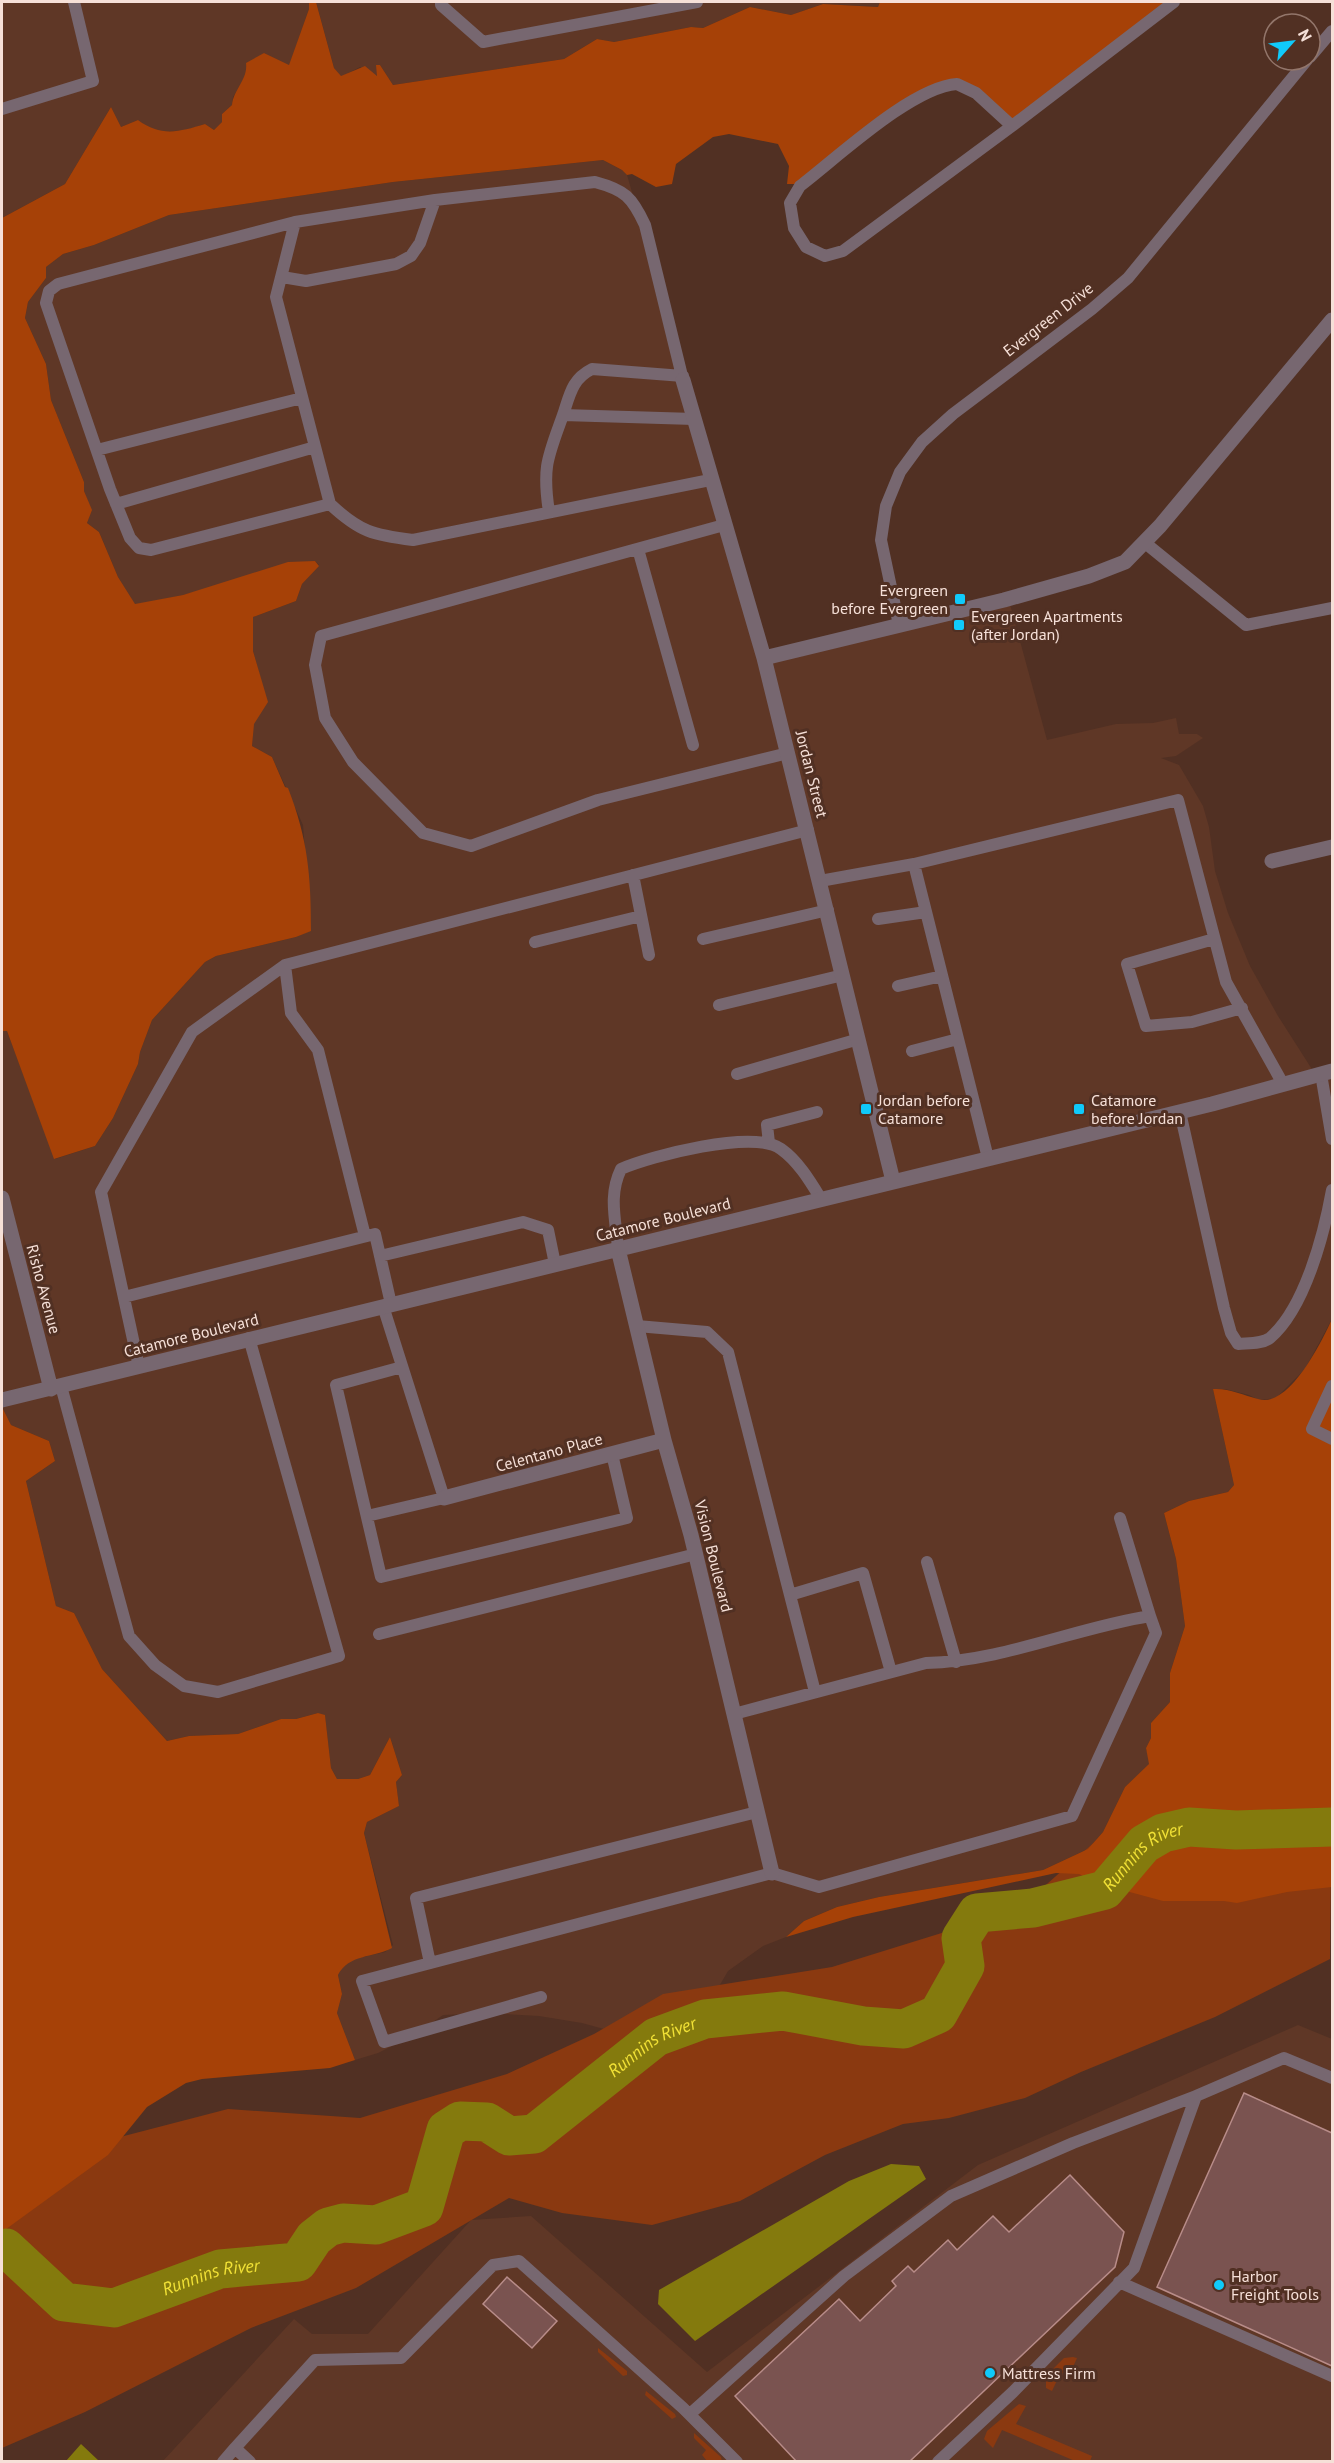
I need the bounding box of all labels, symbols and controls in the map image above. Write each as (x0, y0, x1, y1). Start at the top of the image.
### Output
north arrow (1262, 12, 1322, 72)
text: N (1294, 26, 1317, 44)
street label: Evergreen Drive (999, 278, 1097, 360)
place label: Evergreen before Evergreen (831, 580, 948, 618)
marker: Evergreen before Evergreen (953, 592, 967, 606)
place label: Evergreen Apartments (after Jordan) (971, 606, 1123, 644)
marker: Evergreen Apartments (after Jordan) (952, 618, 966, 632)
street label: Jordan Street (791, 727, 833, 820)
place label: Jordan before Catamore (877, 1090, 970, 1128)
place label: Catamore before Jordan (1091, 1090, 1183, 1128)
marker: Jordan before Catamore (859, 1102, 873, 1116)
marker: Catamore before Jordan (1072, 1102, 1086, 1116)
street label: Catamore Boulevard (594, 1193, 732, 1245)
street label: Risho Avenue (22, 1242, 66, 1336)
street label: Catamore Boulevard (122, 1309, 260, 1361)
street label: Celentano Place (493, 1428, 605, 1476)
street label: Vision Boulevard (690, 1497, 738, 1614)
water label: Runnins River (1097, 1817, 1186, 1896)
water label: Runnins River (603, 2011, 700, 2082)
water label: Runnins River (159, 2253, 261, 2300)
place label: Harbor Freight Tools (1231, 2266, 1319, 2304)
marker: Harbor Freight Tools (1212, 2278, 1226, 2292)
place label: Mattress Firm (1002, 2363, 1096, 2383)
marker: Mattress Firm (983, 2366, 997, 2380)

